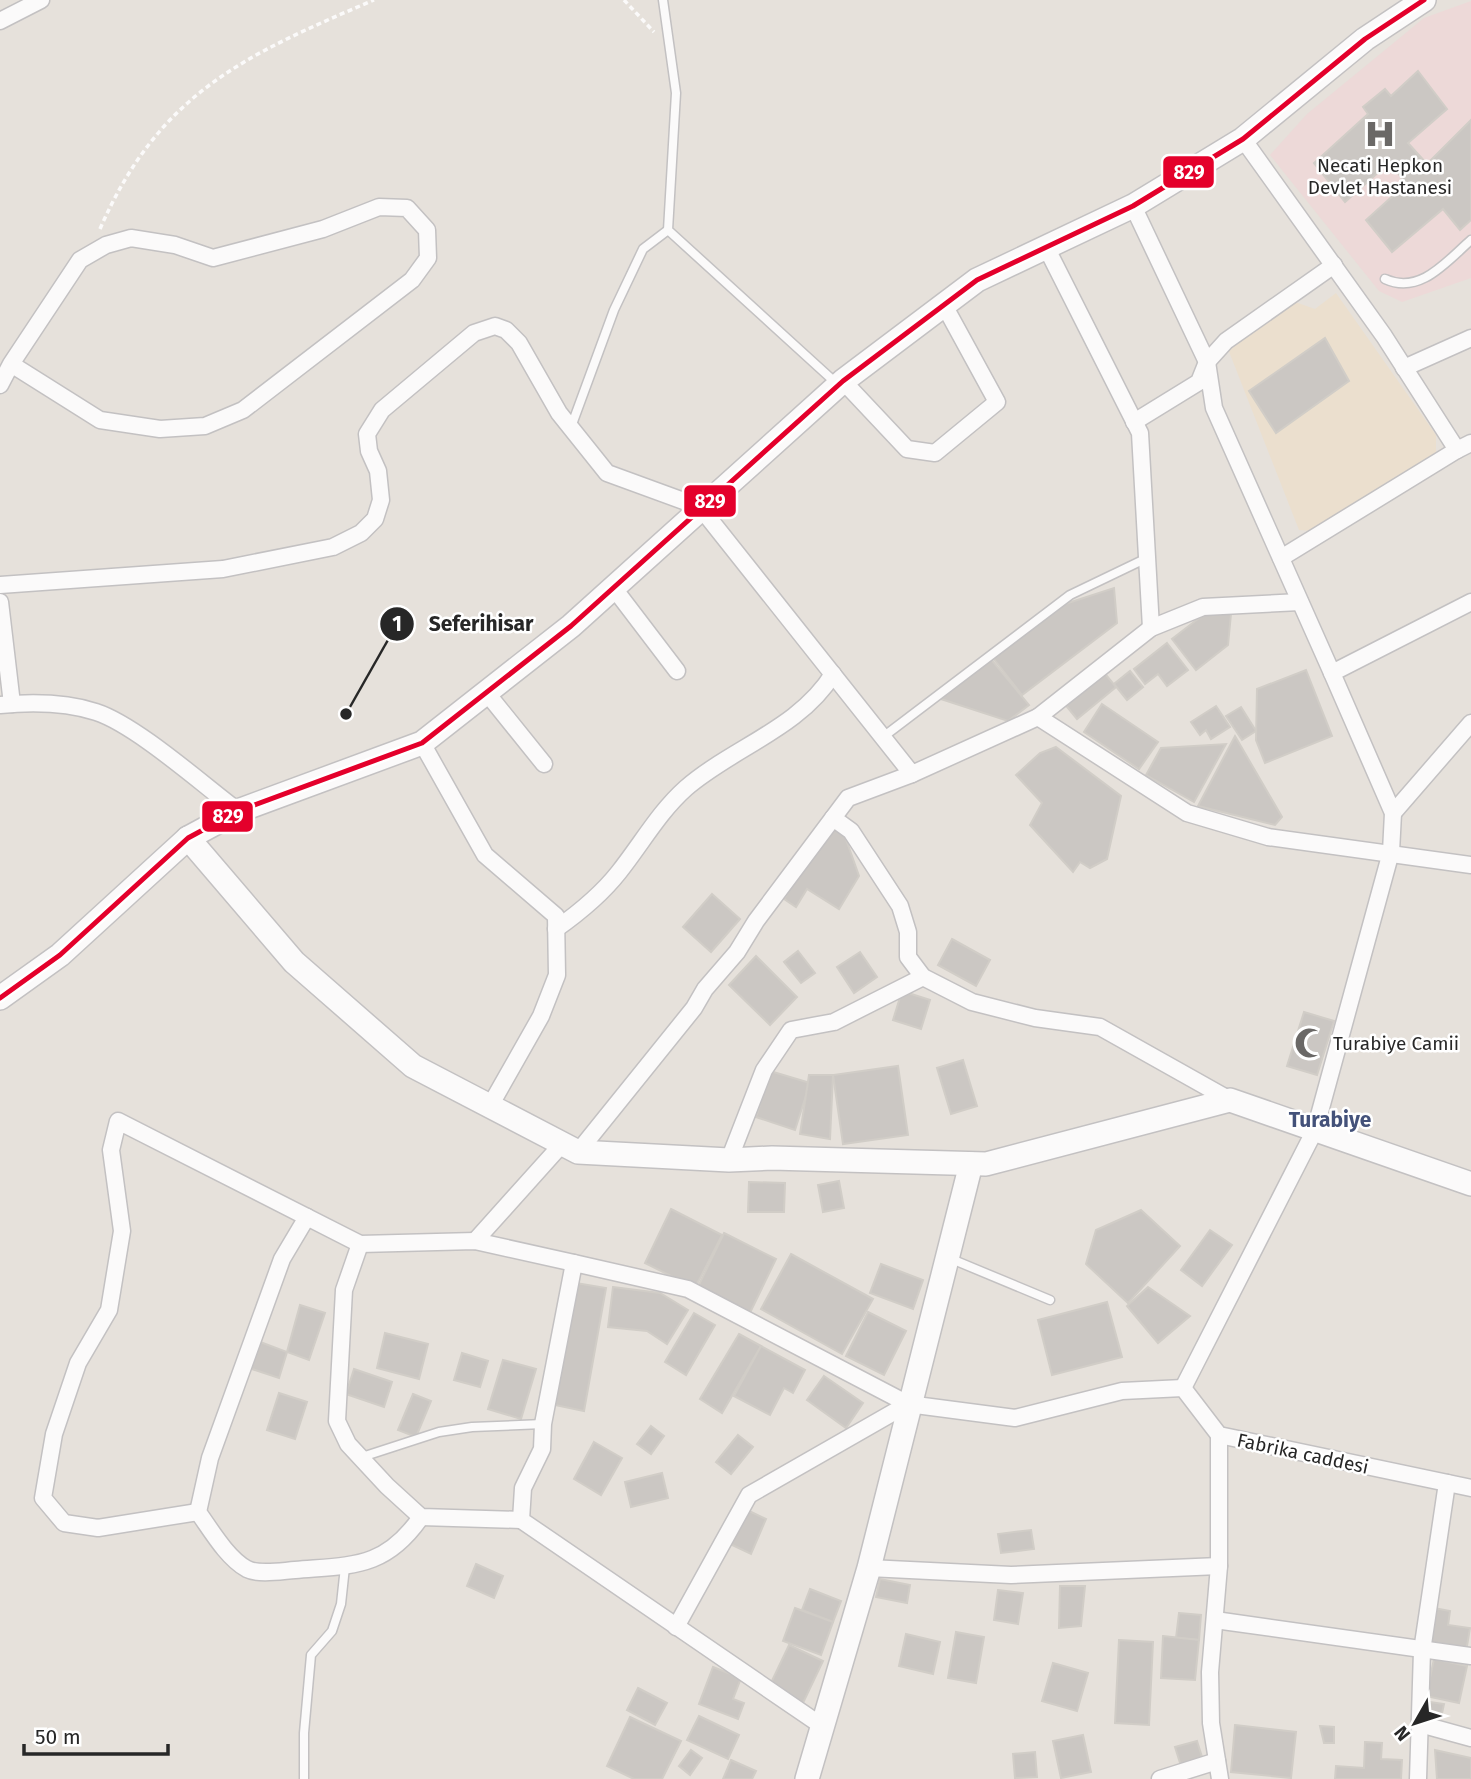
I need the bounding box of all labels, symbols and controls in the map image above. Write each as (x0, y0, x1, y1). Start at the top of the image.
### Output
hospital icon: Necati Hepkon Devlet Hastanesi (1363, 117, 1397, 151)
place label: Necati Hepkon Devlet Hastanesi (1308, 154, 1452, 199)
line badge: 829 (1162, 155, 1215, 189)
text: 829 (1173, 161, 1205, 184)
line badge: 829 (683, 484, 737, 518)
text: 829 (694, 490, 726, 513)
callout: Seferihisar (379, 603, 547, 645)
text: 1 (392, 611, 402, 637)
text: Seferihisar (429, 611, 534, 637)
line badge: 829 (201, 800, 254, 833)
text: 829 (212, 805, 244, 828)
mosque icon: Turabiye Camii (1293, 1026, 1327, 1060)
place label: Turabiye Camii (1333, 1032, 1459, 1055)
district label: Turabiye (1289, 1107, 1372, 1133)
street label: Fabrika caddesi (1235, 1428, 1371, 1479)
north arrow (1380, 1688, 1450, 1758)
scale bar (24, 1712, 168, 1756)
text: N (1389, 1721, 1415, 1746)
text: 50 m (35, 1724, 81, 1750)

